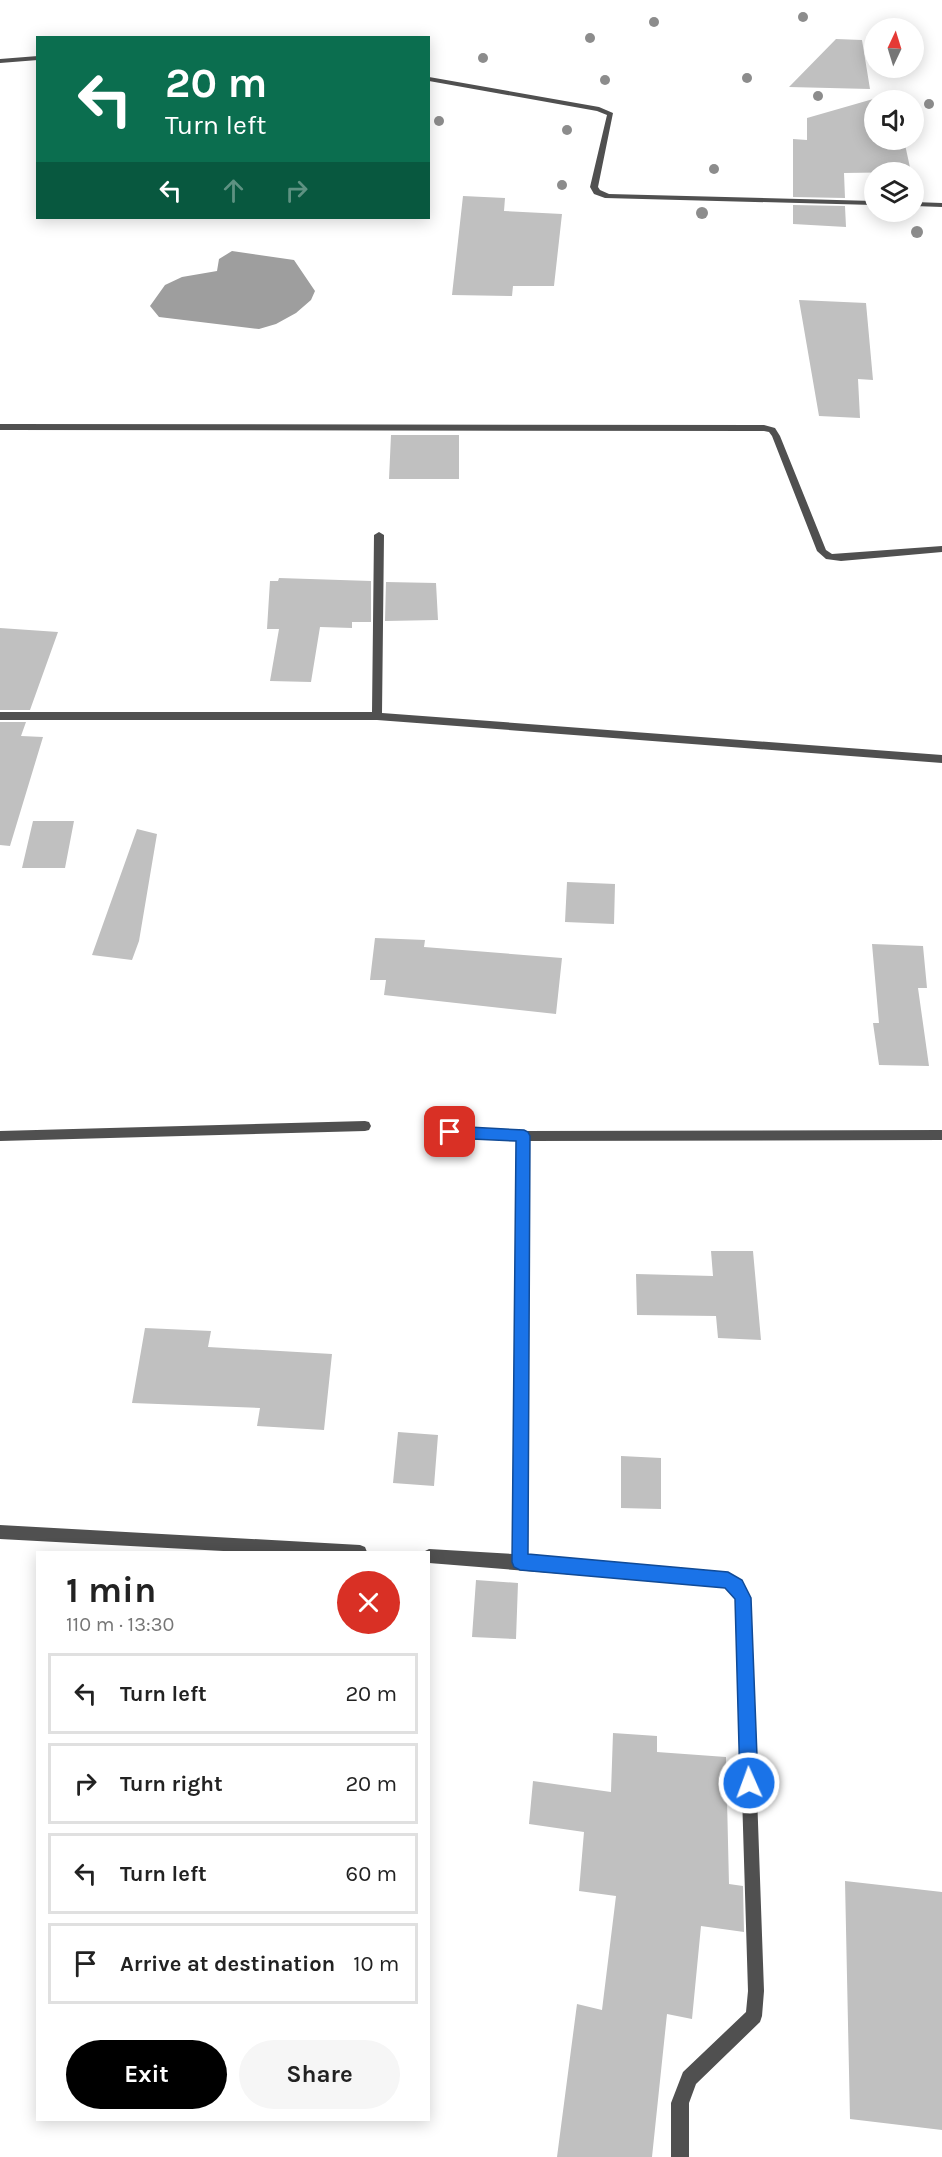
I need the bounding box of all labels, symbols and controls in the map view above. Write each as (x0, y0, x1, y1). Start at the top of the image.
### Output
north arrow (864, 18, 924, 78)
map controls (864, 18, 924, 222)
text: 20 m (165, 58, 267, 108)
icon: left (66, 60, 144, 138)
button: sound (864, 90, 924, 150)
text: Turn left (165, 109, 266, 141)
button: layers (864, 162, 924, 222)
icon: left (154, 174, 187, 207)
icon: ahead (217, 174, 250, 207)
icon: right (280, 174, 313, 207)
pin (424, 1106, 475, 1157)
icon: arrive (433, 1115, 466, 1148)
text: 1 min (66, 1569, 156, 1611)
button: close (337, 1571, 400, 1634)
text: 110 m · 13:30 (66, 1613, 174, 1636)
icon: left (69, 1677, 102, 1710)
text: Turn left (120, 1681, 207, 1707)
text: 20 m (345, 1681, 397, 1707)
position arrow (717, 1751, 781, 1815)
icon: right (69, 1767, 102, 1800)
text: Turn right (120, 1771, 223, 1797)
text: 20 m (345, 1771, 397, 1797)
icon: left (69, 1857, 102, 1890)
text: Turn left (120, 1861, 207, 1887)
text: 60 m (346, 1861, 397, 1887)
icon: arrive (69, 1947, 102, 1980)
text: Arrive at destination (120, 1951, 335, 1977)
text: 10 m (353, 1951, 399, 1977)
button: Exit (66, 2040, 227, 2109)
button: Share (239, 2040, 400, 2109)

